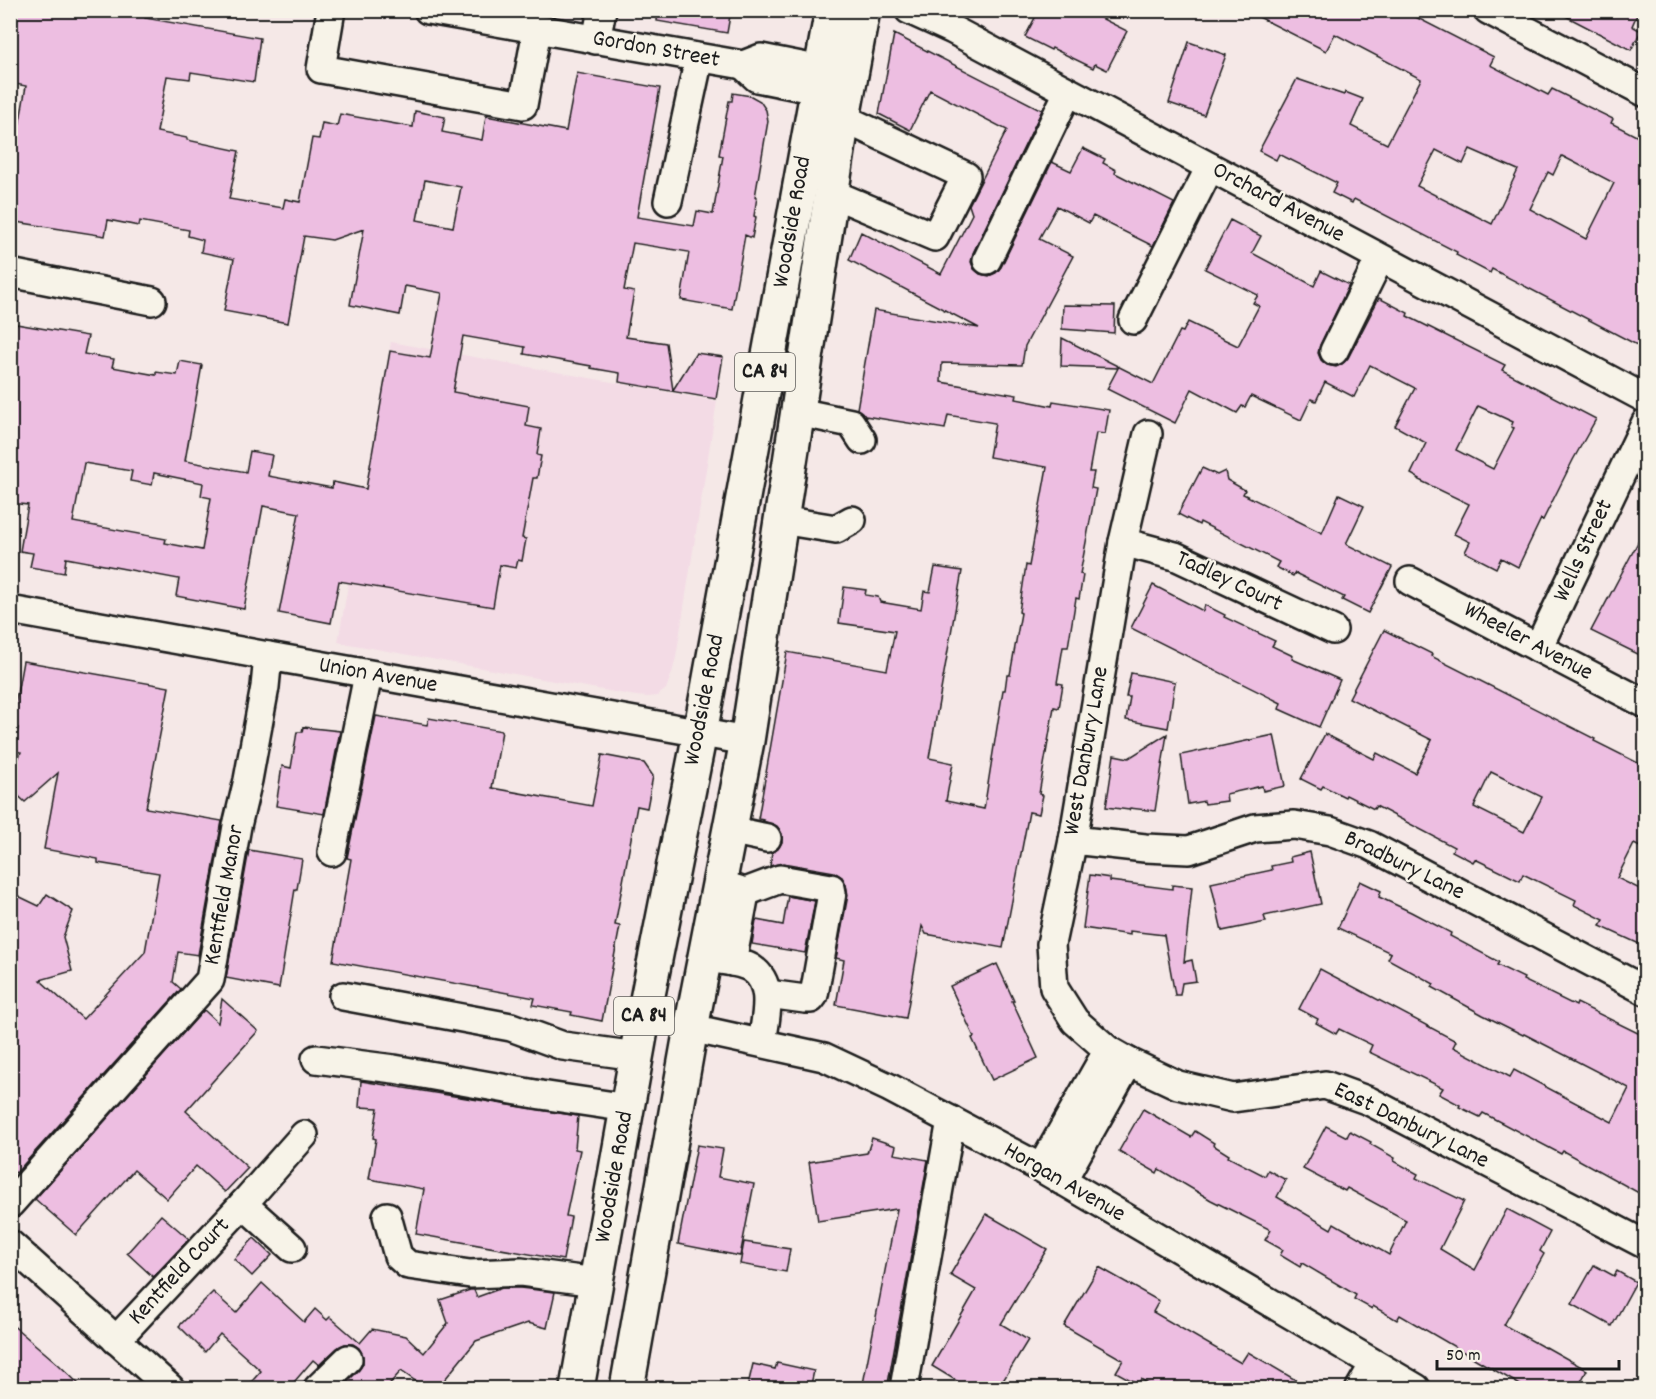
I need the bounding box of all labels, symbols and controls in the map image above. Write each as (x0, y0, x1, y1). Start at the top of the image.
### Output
street label: Gordon Street (590, 22, 722, 78)
street label: Woodside Road (765, 154, 821, 290)
street label: Orchard Avenue (1206, 154, 1350, 252)
road number: CA 84 (735, 353, 795, 391)
street label: Wells Street (1545, 494, 1623, 608)
street label: Tadley Court (1170, 542, 1288, 622)
street label: Wheeler Avenue (1457, 594, 1599, 690)
street label: Woodside Road (676, 631, 734, 769)
street label: Union Avenue (316, 649, 440, 703)
street label: West Danbury Lane (1055, 664, 1119, 838)
street label: Kentfield Manor (196, 822, 254, 968)
street label: Bradbury Lane (1338, 822, 1470, 910)
road number: CA 84 (614, 997, 674, 1035)
street label: East Danbury Lane (1328, 1074, 1494, 1178)
street label: Woodside Road (587, 1109, 643, 1245)
street label: Horgan Avenue (997, 1134, 1131, 1232)
street label: Kentfield Court (121, 1210, 239, 1333)
scale bar (1437, 1333, 1618, 1371)
text: 50 m (1446, 1344, 1481, 1369)

